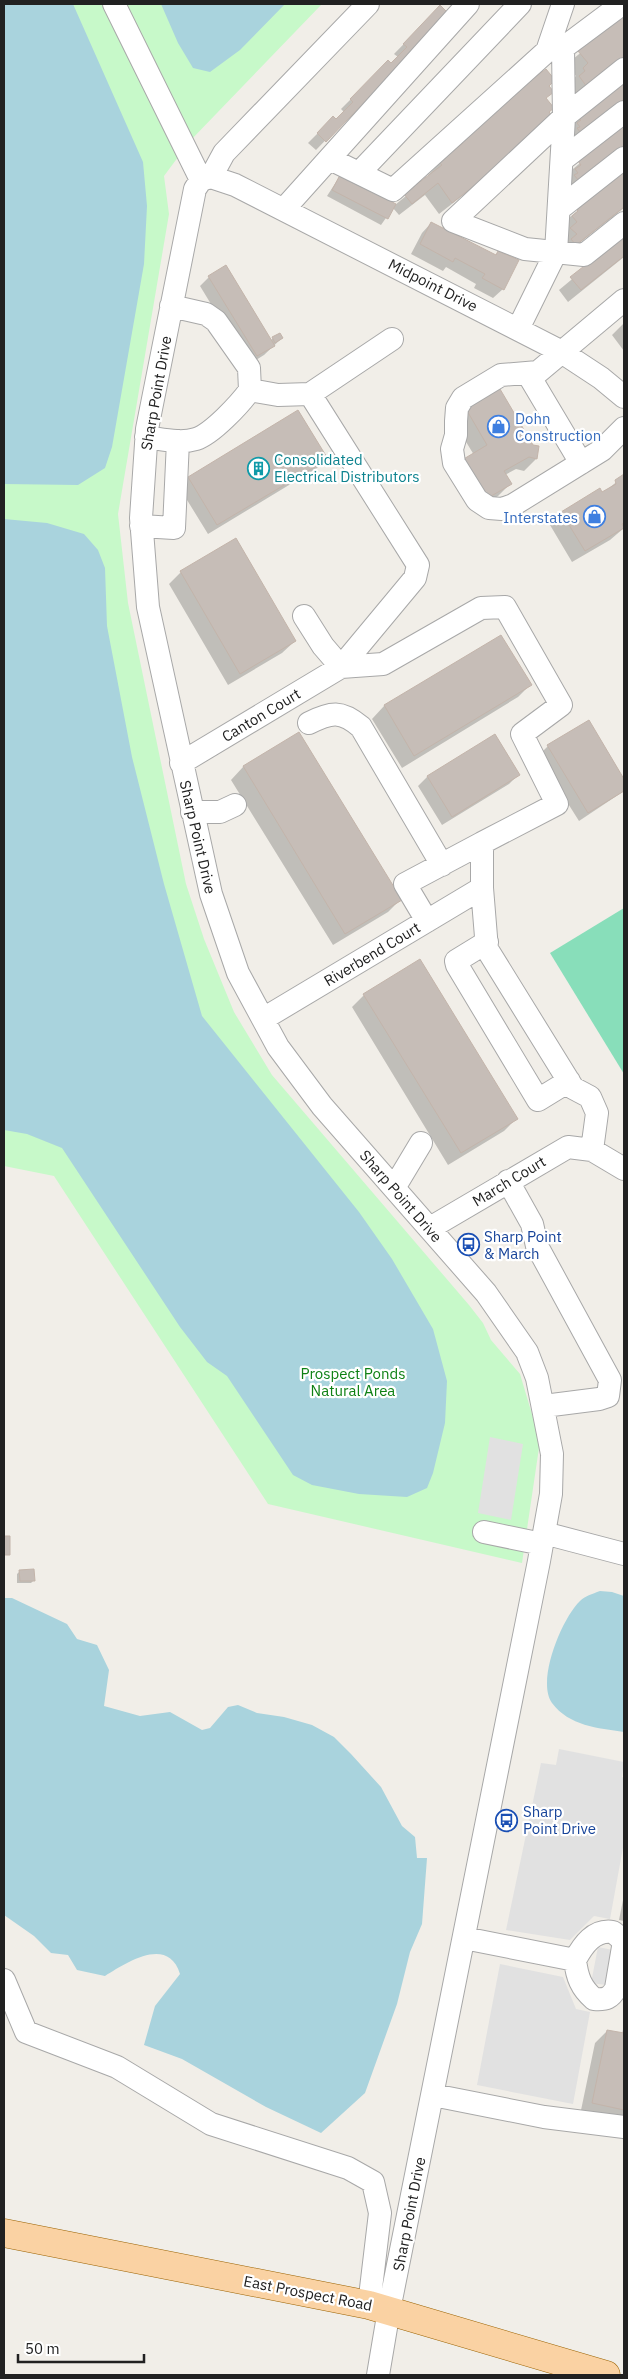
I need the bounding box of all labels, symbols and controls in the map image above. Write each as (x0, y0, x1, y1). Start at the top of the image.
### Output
street label: Midpoint Drive (385, 254, 481, 316)
street label: Sharp Point Drive (137, 334, 175, 452)
place label: Dohn Construction (515, 409, 601, 445)
shop icon: Dohn Construction (487, 415, 511, 439)
place label: Consolidated Electrical Distributors (274, 450, 419, 486)
building icon: Consolidated Electrical Distributors (246, 456, 270, 480)
shop icon: Interstates (582, 505, 606, 529)
place label: Interstates (503, 508, 578, 527)
street label: Canton Court (218, 684, 304, 746)
street label: Sharp Point Drive (176, 778, 220, 896)
street label: Riverbend Court (320, 918, 424, 990)
street label: Sharp Point Drive (356, 1146, 446, 1246)
street label: March Court (469, 1152, 549, 1210)
place label: Sharp Point & March (484, 1227, 562, 1263)
bus stop icon: Sharp Point & March (456, 1233, 480, 1257)
park label: Prospect Ponds Natural Area (300, 1364, 406, 1400)
place label: Sharp Point Drive (523, 1802, 596, 1838)
bus stop icon: Sharp Point Drive (495, 1808, 519, 1832)
street label: Sharp Point Drive (389, 2155, 429, 2273)
street label: East Prospect Road (242, 2271, 374, 2315)
scale bar (18, 2332, 144, 2364)
text: 50 m (25, 2339, 60, 2358)

